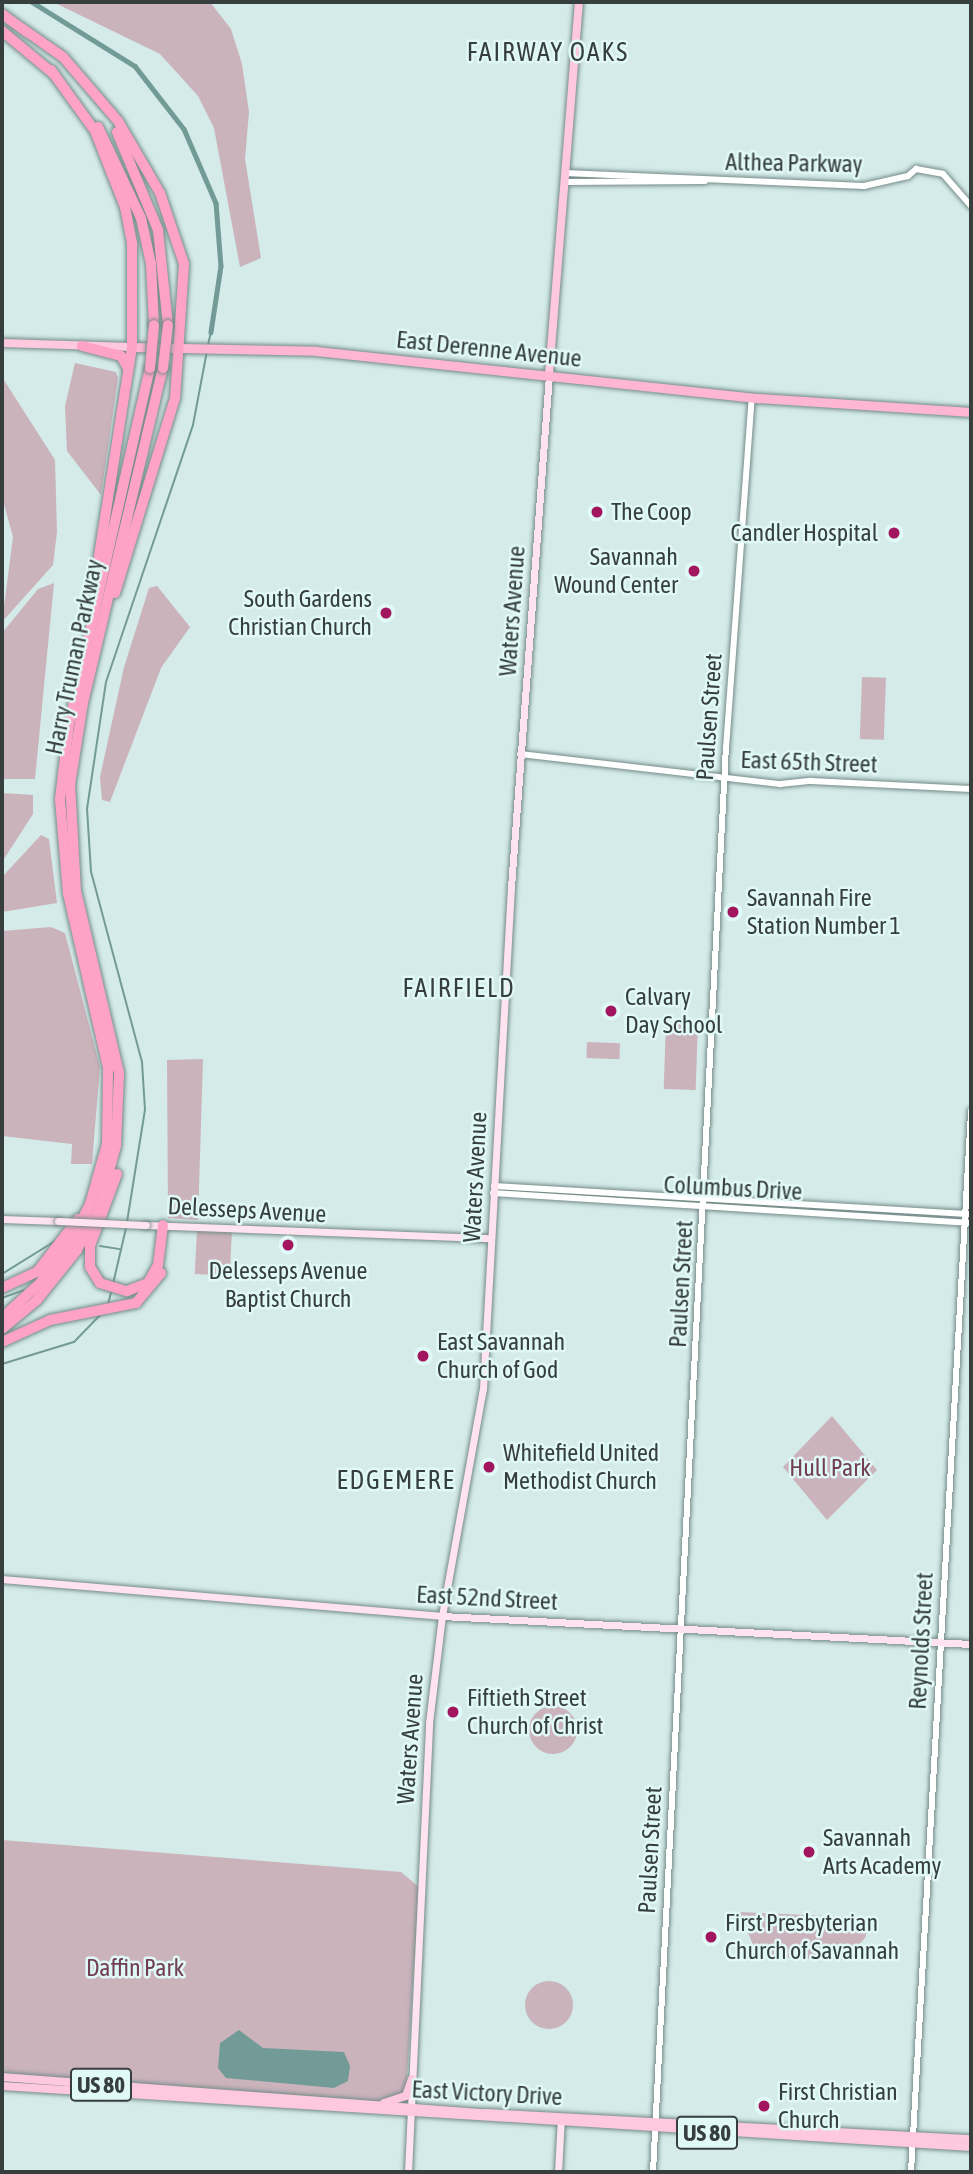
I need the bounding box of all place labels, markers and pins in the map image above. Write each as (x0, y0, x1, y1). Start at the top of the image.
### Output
place label: The Coop (611, 498, 692, 526)
marker: The Coop (589, 504, 605, 520)
place label: Candler Hospital (731, 519, 878, 547)
marker: Candler Hospital (884, 523, 904, 543)
place label: Savannah Wound Center (554, 543, 678, 599)
marker: Savannah Wound Center (684, 561, 704, 581)
place label: South Gardens Christian Church (228, 585, 372, 641)
marker: South Gardens Christian Church (378, 605, 394, 621)
place label: Savannah Fire Station Number 1 (747, 884, 901, 940)
marker: Savannah Fire Station Number 1 (725, 904, 741, 920)
place label: Calvary Day School (625, 983, 722, 1039)
marker: Calvary Day School (603, 1003, 619, 1019)
marker: Delesseps Avenue Baptist Church (280, 1237, 296, 1253)
place label: Delesseps Avenue Baptist Church (209, 1257, 367, 1313)
place label: East Savannah Church of God (437, 1328, 565, 1384)
marker: East Savannah Church of God (415, 1348, 431, 1364)
place label: Whitefield United Methodist Church (503, 1439, 659, 1495)
marker: Whitefield United Methodist Church (481, 1459, 497, 1475)
place label: Fiftieth Street Church of Christ (467, 1684, 604, 1740)
marker: Fiftieth Street Church of Christ (445, 1704, 461, 1720)
place label: Savannah Arts Academy (823, 1824, 942, 1880)
marker: Savannah Arts Academy (801, 1844, 817, 1860)
place label: First Presbyterian Church of Savannah (725, 1909, 899, 1965)
marker: First Presbyterian Church of Savannah (703, 1929, 719, 1945)
place label: First Christian Church (778, 2078, 898, 2134)
marker: First Christian Church (756, 2098, 772, 2114)

